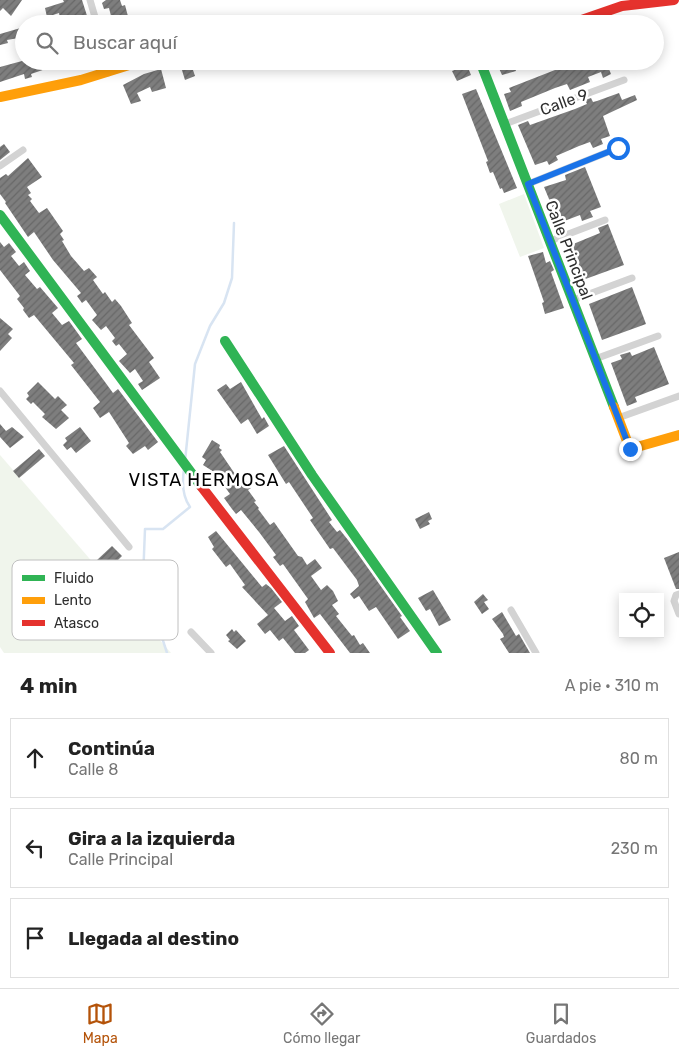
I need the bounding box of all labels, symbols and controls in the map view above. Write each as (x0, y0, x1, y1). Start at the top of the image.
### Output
search box (15, 15, 664, 70)
icon: search (33, 29, 61, 57)
text: Buscar aquí (73, 31, 177, 54)
street label: Calle 9 (537, 85, 591, 119)
route start (607, 137, 630, 160)
street label: Calle Principal (541, 198, 597, 302)
route end (619, 438, 642, 461)
district label: VISTA HERMOSA (129, 469, 279, 491)
legend (12, 560, 178, 640)
text: Fluido (54, 570, 94, 587)
text: Lento (54, 592, 91, 609)
map controls (619, 593, 664, 638)
button: locate (619, 593, 664, 638)
text: Atasco (54, 615, 99, 632)
text: 4 min (20, 673, 78, 698)
text: A pie · 310 m (565, 676, 659, 695)
text: Continúa (68, 737, 155, 760)
icon: ahead (21, 744, 49, 772)
text: 80 m (620, 749, 658, 768)
text: Calle 8 (68, 760, 118, 779)
text: Gira a la izquierda (68, 827, 235, 850)
icon: left (21, 834, 49, 862)
text: 230 m (611, 839, 658, 858)
text: Calle Principal (68, 850, 173, 869)
icon: arrive (21, 924, 49, 952)
text: Llegada al destino (68, 927, 239, 950)
tab: Mapa (83, 1000, 118, 1047)
tab: Cómo llegar (283, 1000, 360, 1047)
tab: Guardados (526, 1000, 596, 1047)

